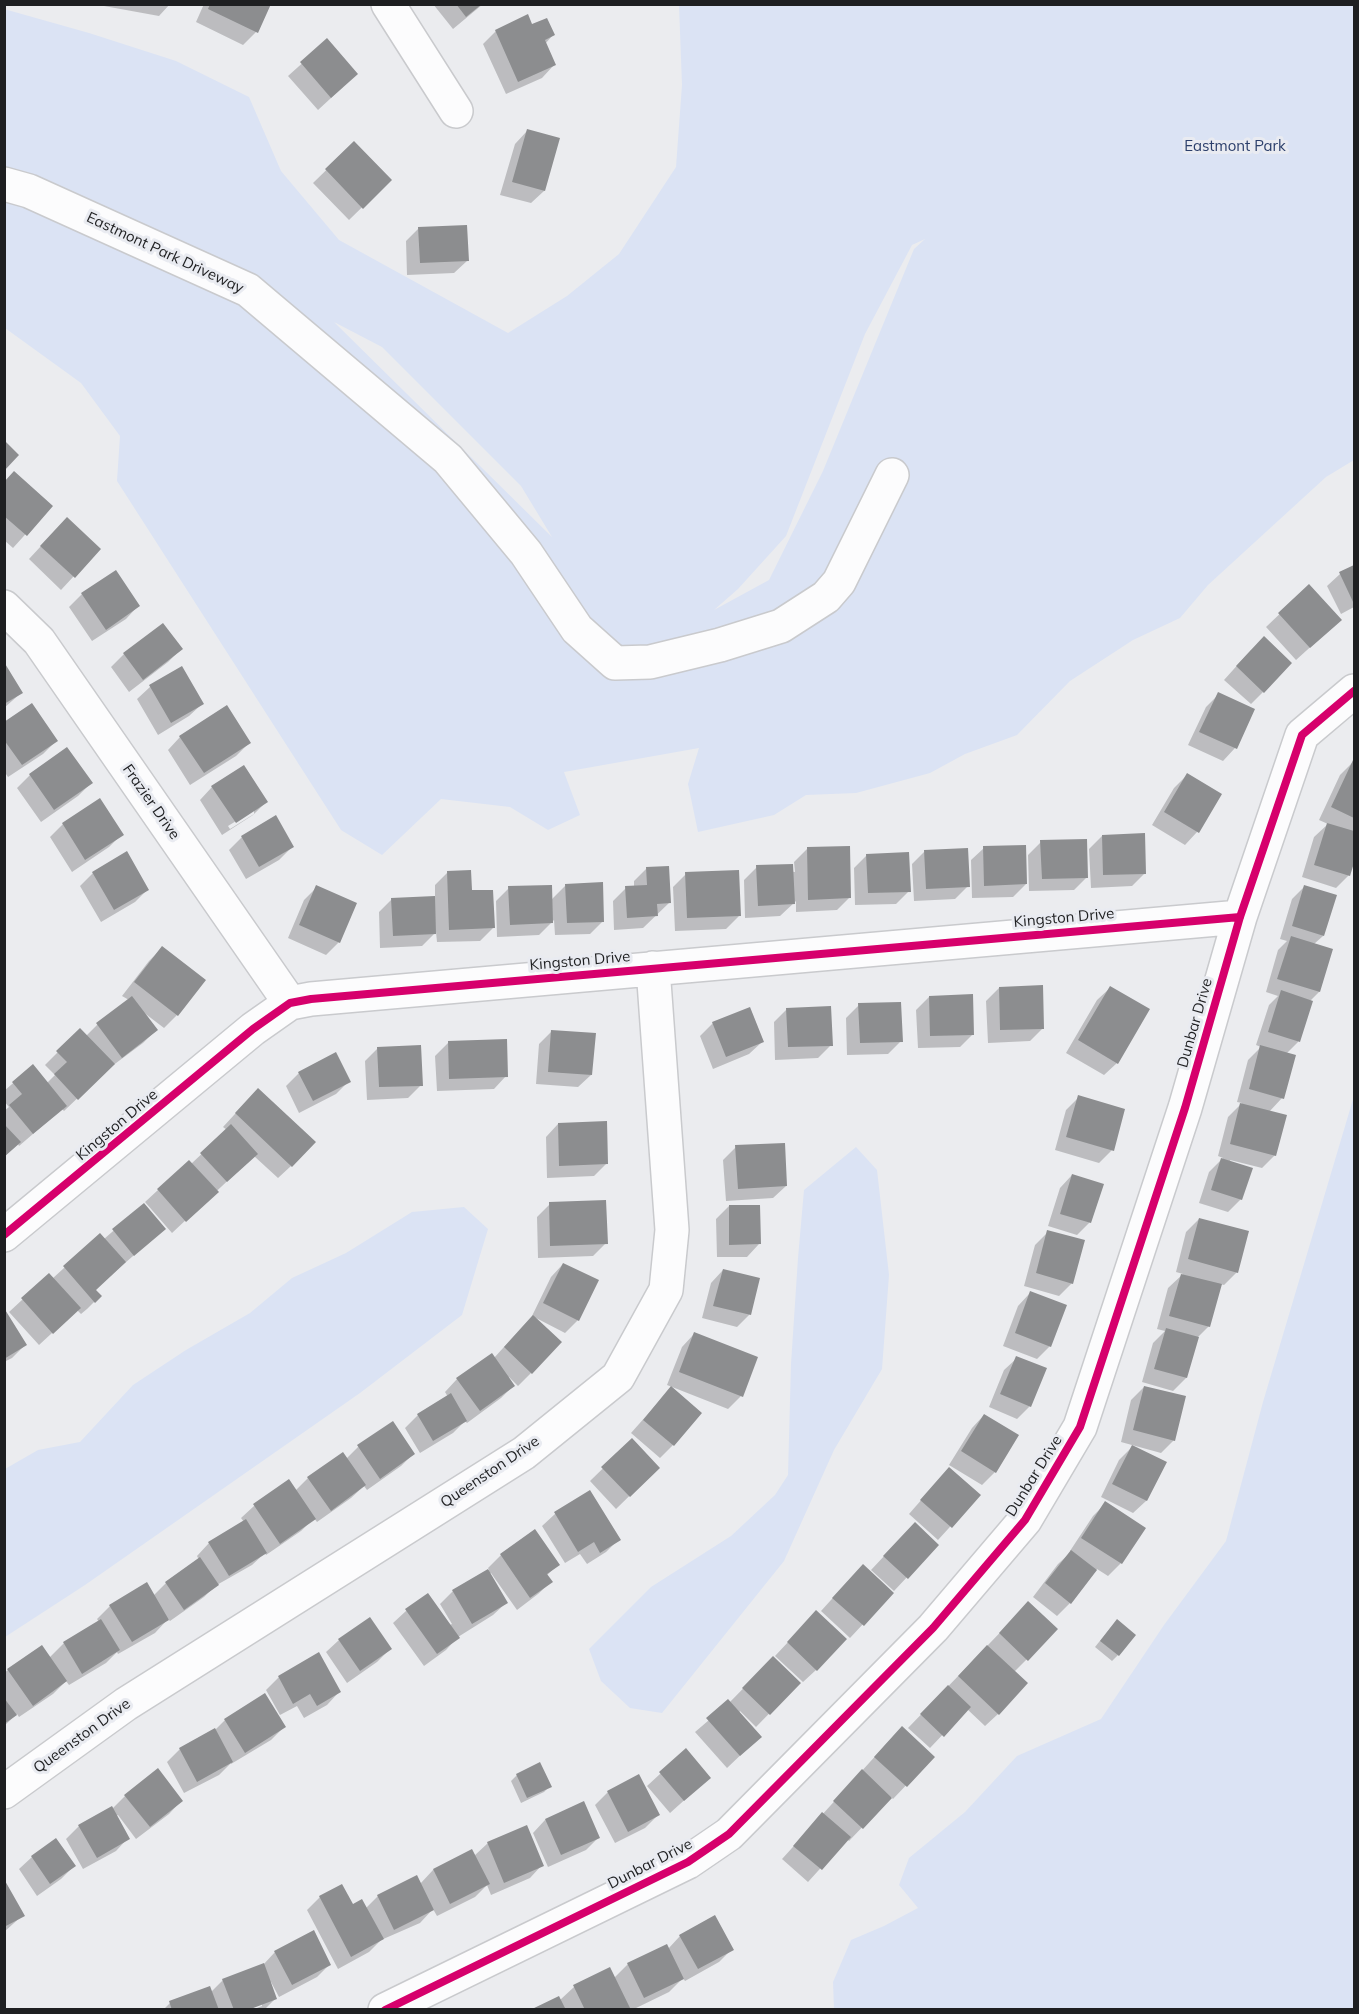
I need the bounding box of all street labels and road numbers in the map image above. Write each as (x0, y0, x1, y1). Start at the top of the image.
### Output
street label: Eastmont Park Driveway (84, 209, 246, 297)
street label: Frazier Drive (118, 761, 184, 843)
street label: Kingston Drive (1013, 905, 1115, 931)
street label: Kingston Drive (529, 948, 631, 974)
street label: Dunbar Drive (1174, 976, 1216, 1070)
street label: Kingston Drive (73, 1086, 161, 1164)
street label: Queenston Drive (437, 1432, 543, 1512)
street label: Dunbar Drive (1002, 1432, 1066, 1520)
street label: Queenston Drive (30, 1695, 134, 1777)
street label: Dunbar Drive (605, 1835, 695, 1893)

